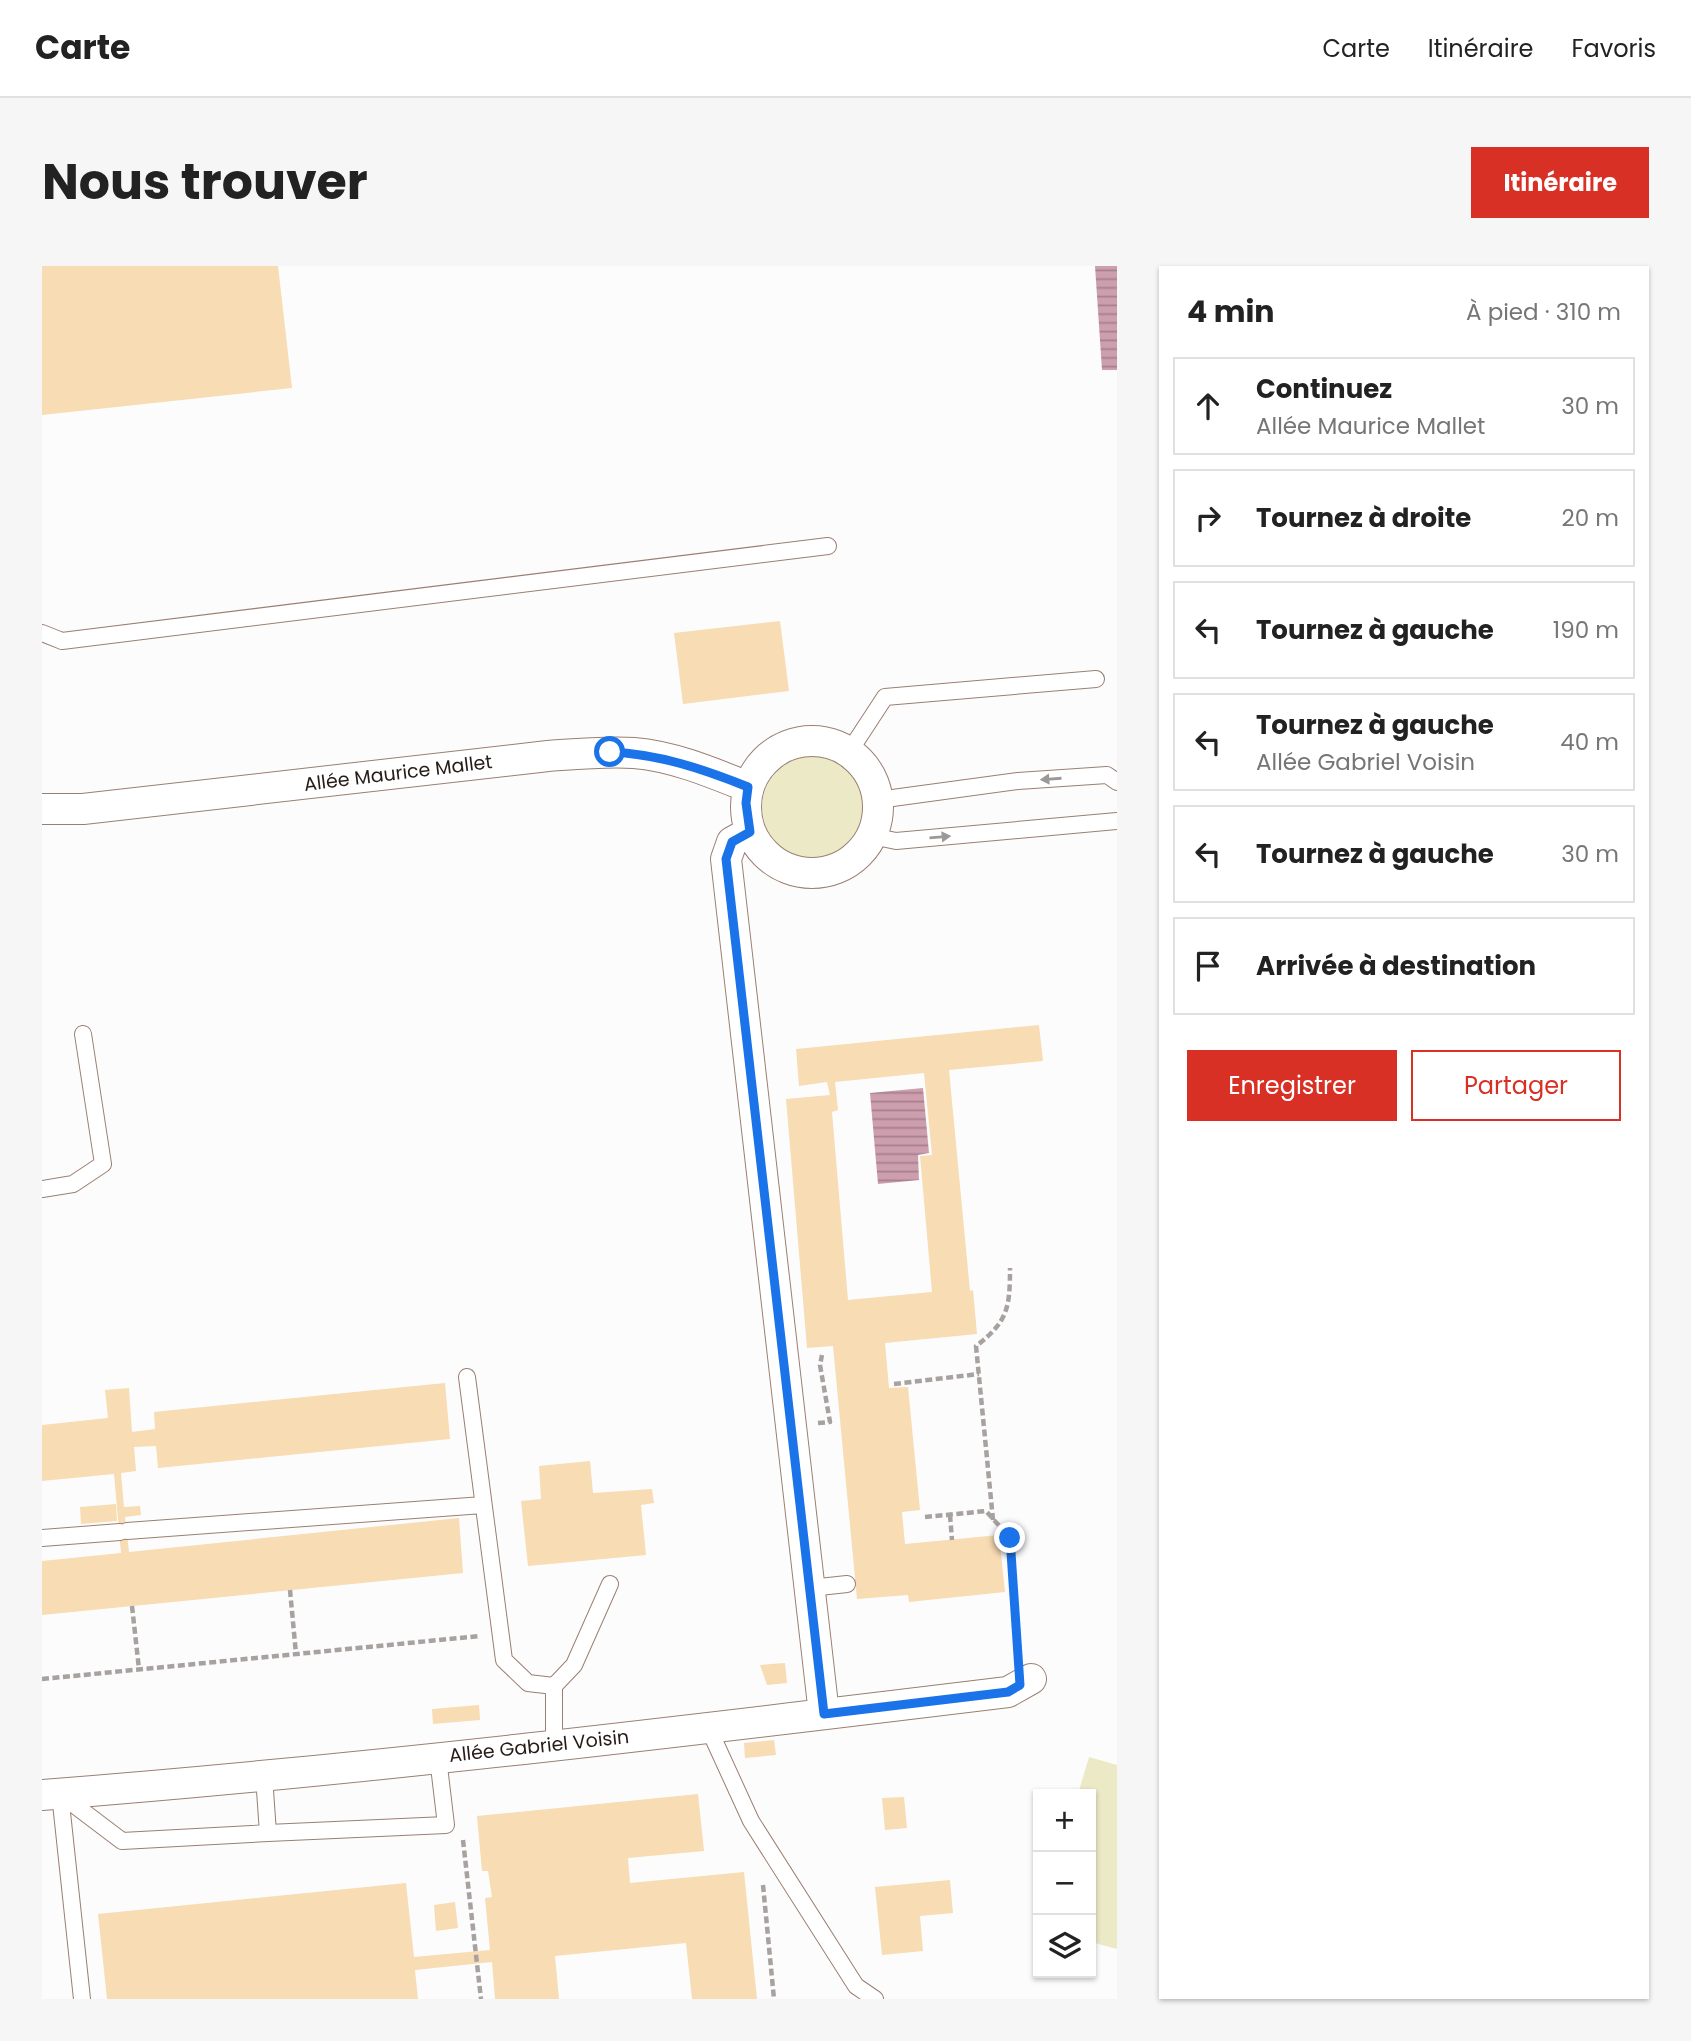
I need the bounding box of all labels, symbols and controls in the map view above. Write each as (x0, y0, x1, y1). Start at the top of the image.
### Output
text: Carte (35, 24, 130, 71)
text: Carte (1322, 32, 1390, 65)
text: Itinéraire (1428, 32, 1533, 65)
text: Favoris (1571, 32, 1656, 65)
button: Itinéraire (1471, 147, 1649, 218)
text: Nous trouver (42, 148, 368, 216)
text: 4 min (1187, 290, 1275, 333)
text: À pied · 310 m (1466, 296, 1621, 328)
text: Continuez (1256, 371, 1392, 407)
icon: ahead (1189, 387, 1227, 425)
text: 30 m (1561, 390, 1619, 422)
text: Allée Maurice Mallet (1256, 410, 1485, 442)
icon: right (1189, 499, 1227, 537)
text: Tournez à droite (1256, 500, 1471, 536)
text: 20 m (1561, 502, 1619, 534)
icon: left (1189, 611, 1227, 649)
text: Tournez à gauche (1256, 612, 1494, 648)
text: 190 m (1553, 614, 1619, 646)
text: Tournez à gauche (1256, 707, 1494, 743)
icon: left (1189, 723, 1227, 761)
text: 40 m (1560, 726, 1619, 758)
route start (594, 736, 625, 767)
text: Allée Gabriel Voisin (1256, 746, 1475, 778)
street label: Allée Maurice Mallet (302, 748, 494, 798)
one-way arrow (1040, 774, 1062, 785)
one-way arrow (929, 831, 951, 842)
icon: left (1189, 835, 1227, 873)
text: Tournez à gauche (1256, 836, 1494, 872)
text: 30 m (1561, 838, 1619, 870)
icon: arrive (1189, 947, 1227, 985)
text: Arrivée à destination (1256, 948, 1536, 984)
button: Enregistrer (1187, 1050, 1397, 1121)
button: Partager (1411, 1050, 1621, 1121)
route end (994, 1522, 1025, 1553)
street label: Allée Gabriel Voisin (448, 1723, 630, 1769)
map controls (1033, 1789, 1096, 1978)
button: + (1033, 1789, 1096, 1852)
button: − (1033, 1852, 1096, 1915)
button: layers (1033, 1915, 1096, 1978)

